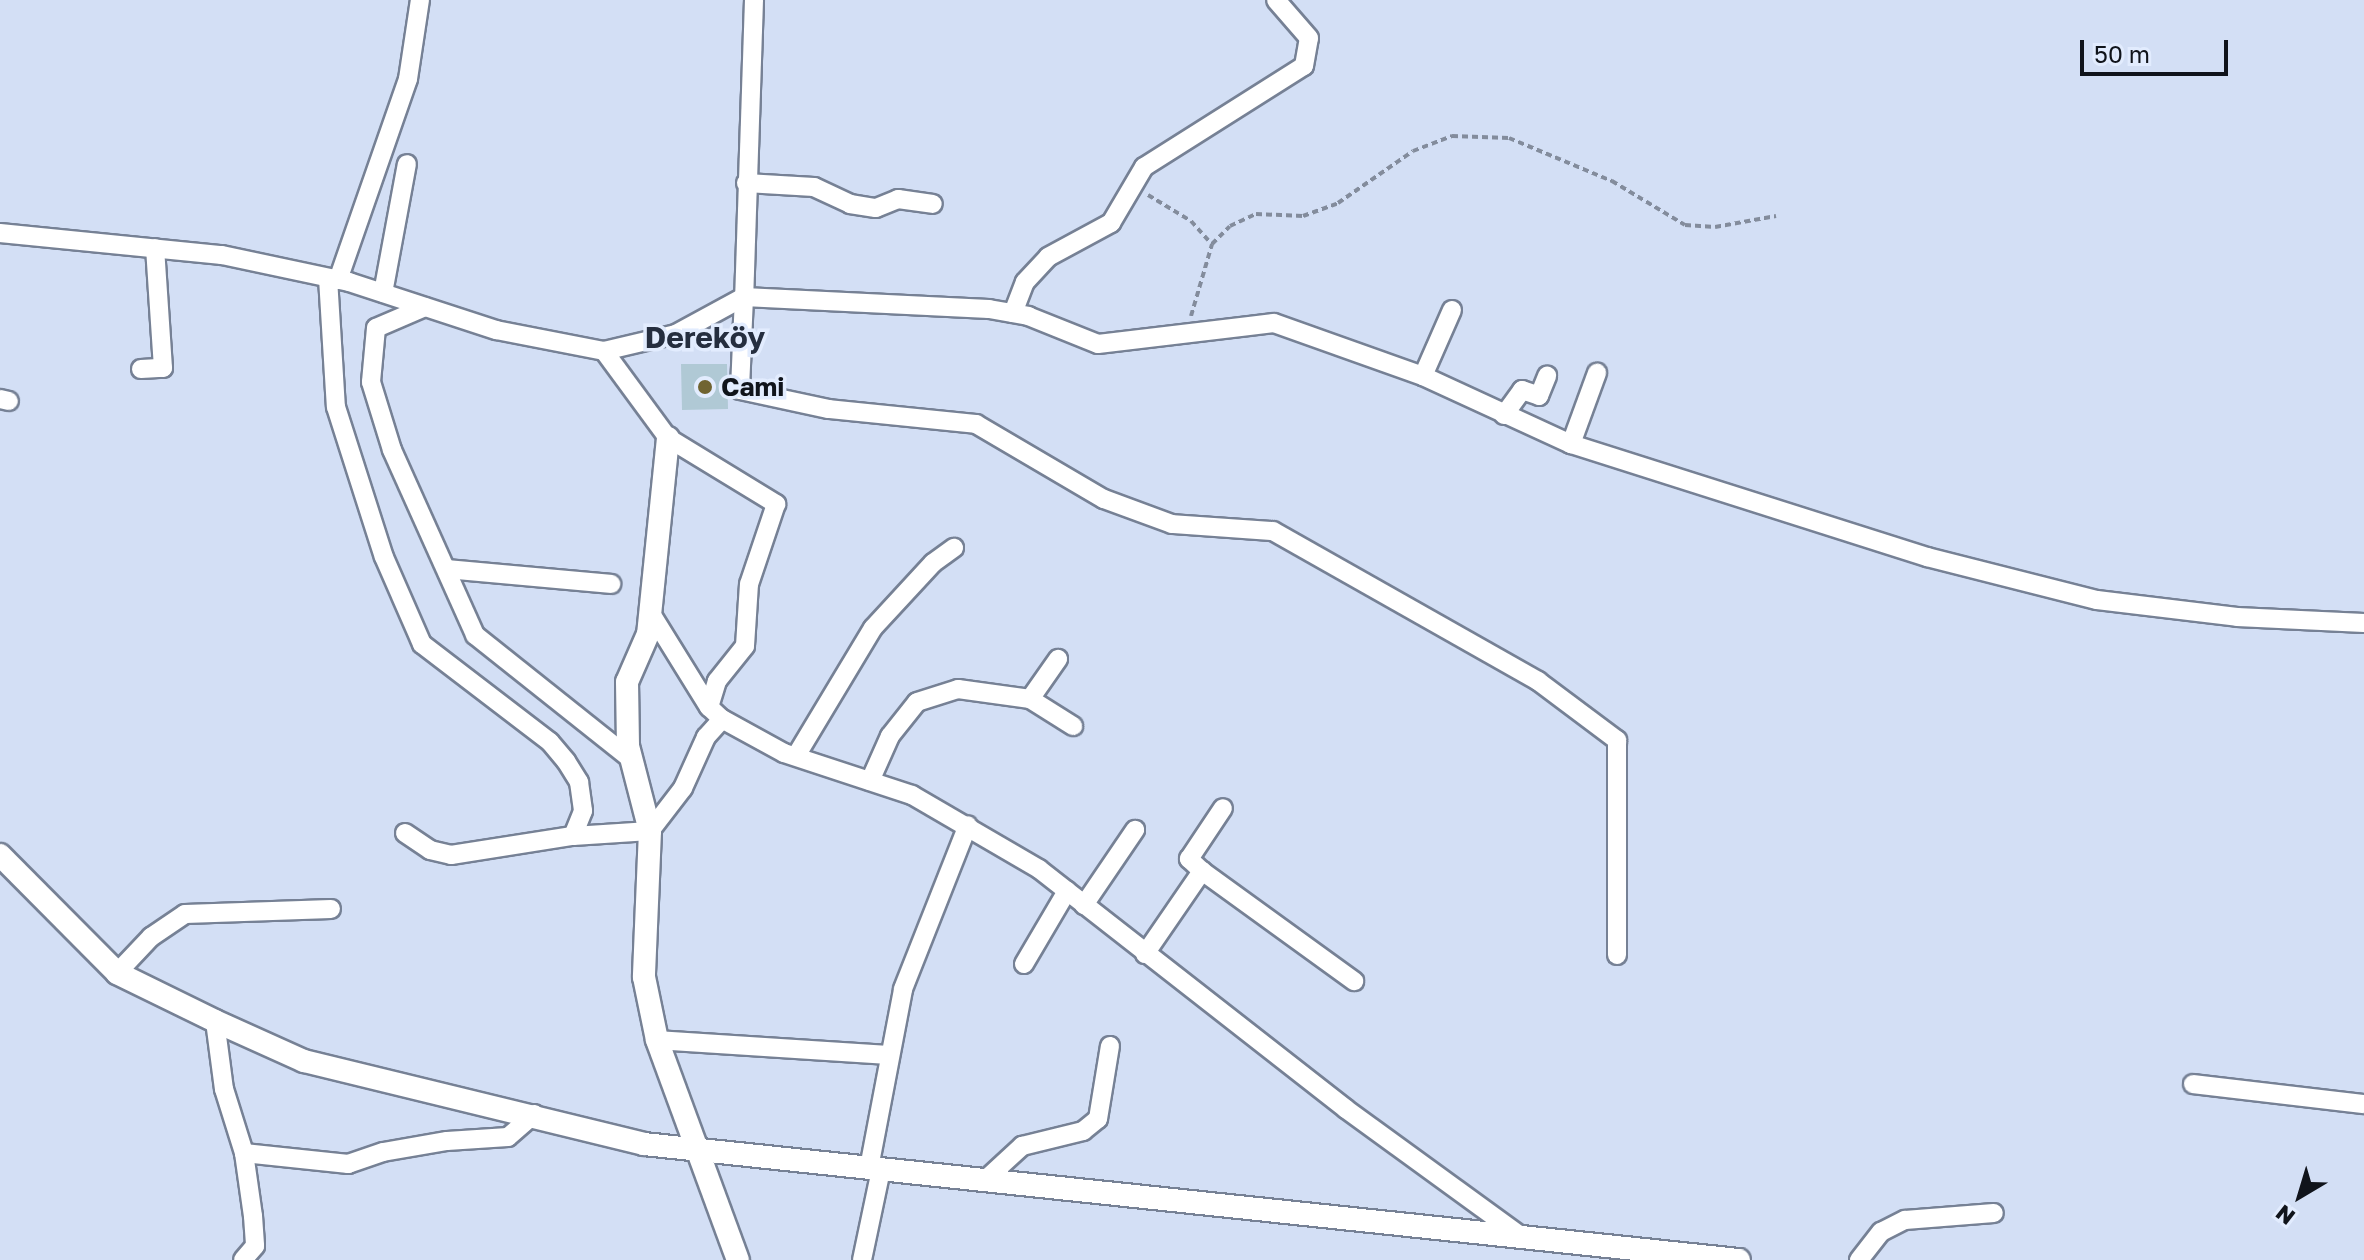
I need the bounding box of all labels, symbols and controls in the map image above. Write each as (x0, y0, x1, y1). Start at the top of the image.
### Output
scale bar (2084, 24, 2232, 74)
text: 50 m (2094, 39, 2150, 68)
district label: Dereköy (645, 319, 765, 355)
place label: Cami (721, 371, 784, 403)
marker: Cami (696, 378, 714, 396)
north arrow (2260, 1156, 2340, 1236)
text: N (2270, 1200, 2300, 1231)

